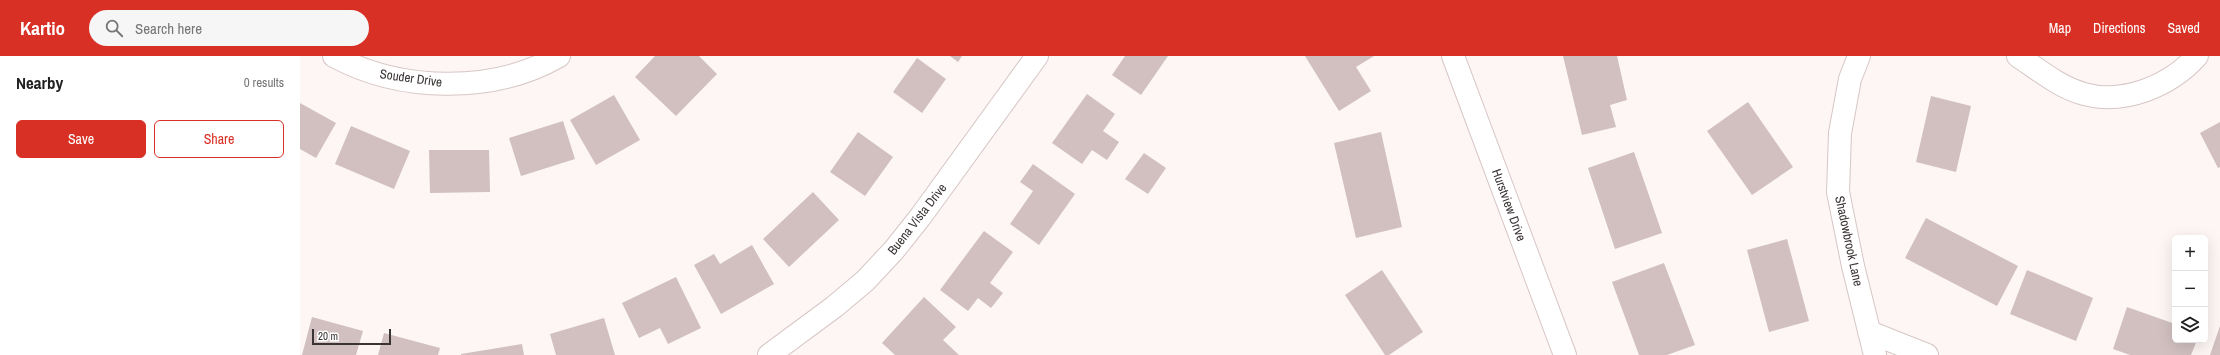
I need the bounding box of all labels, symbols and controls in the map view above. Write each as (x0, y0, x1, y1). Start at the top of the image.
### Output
search box (89, 10, 369, 46)
text: Kartio (20, 15, 65, 41)
icon: search (103, 17, 125, 39)
text: Search here (135, 18, 202, 39)
text: Map (2049, 19, 2071, 37)
text: Directions (2093, 19, 2145, 37)
text: Saved (2167, 19, 2200, 37)
street label: Souder Drive (379, 65, 443, 91)
text: Nearby (16, 71, 63, 94)
text: 0 results (244, 74, 284, 91)
button: Save (16, 120, 146, 158)
button: Share (154, 120, 284, 158)
street label: Hurstview Drive (1488, 166, 1530, 244)
street label: Buena Vista Drive (884, 180, 950, 258)
street label: Shadowbrook Lane (1831, 194, 1867, 288)
map controls (2172, 235, 2208, 343)
button: + (2172, 235, 2208, 271)
button: − (2172, 271, 2208, 307)
button: layers (2172, 307, 2208, 343)
scale bar (312, 327, 391, 346)
text: 20 m (318, 329, 338, 343)

